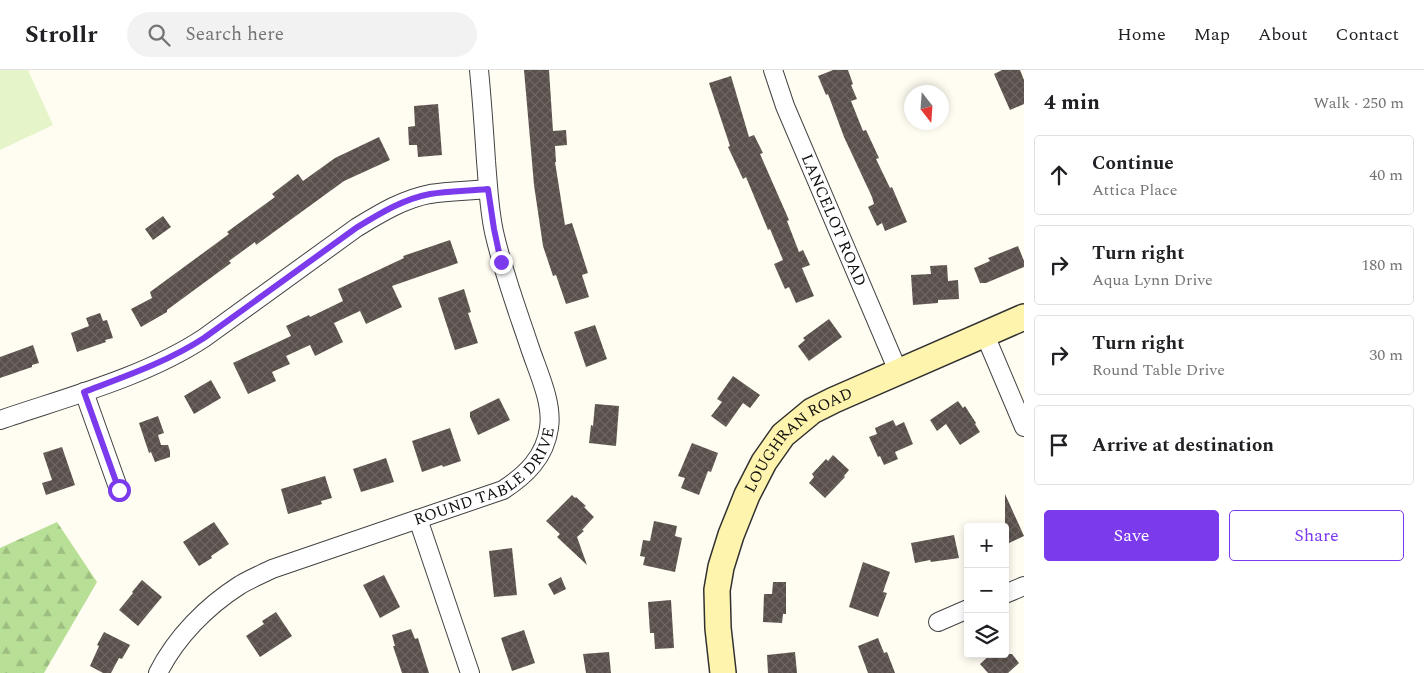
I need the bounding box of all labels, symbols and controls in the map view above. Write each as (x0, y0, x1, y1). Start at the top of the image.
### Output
search box (127, 12, 477, 57)
text: Strollr (25, 17, 97, 53)
text: Search here (185, 20, 284, 49)
icon: search (145, 21, 173, 49)
text: Home (1117, 21, 1166, 48)
text: Map (1194, 21, 1230, 48)
text: About (1258, 21, 1308, 48)
text: Contact (1336, 21, 1399, 48)
north arrow (904, 85, 949, 130)
text: 4 min (1044, 87, 1100, 119)
text: Walk · 250 m (1313, 91, 1404, 115)
text: Continue (1092, 149, 1174, 178)
street label: LANCELOT ROAD (795, 150, 873, 290)
icon: ahead (1045, 161, 1073, 189)
text: 40 m (1369, 163, 1403, 187)
text: Attica Place (1092, 178, 1178, 202)
text: Turn right (1092, 239, 1185, 268)
route end (490, 251, 513, 274)
icon: right (1045, 251, 1073, 279)
text: 180 m (1361, 253, 1403, 277)
text: Aqua Lynn Drive (1092, 268, 1213, 292)
text: Turn right (1092, 329, 1185, 358)
icon: right (1045, 341, 1073, 369)
text: 30 m (1369, 343, 1403, 367)
text: Round Table Drive (1092, 358, 1225, 382)
street label: LOUGHRAN ROAD (738, 381, 856, 497)
street label: ROUND TABLE DRIVE (410, 425, 561, 532)
icon: arrive (1045, 431, 1073, 459)
text: Arrive at destination (1092, 431, 1274, 460)
route start (108, 479, 131, 502)
button: Save (1044, 510, 1219, 561)
button: Share (1229, 510, 1404, 561)
map controls (964, 523, 1009, 658)
button: + (964, 523, 1009, 568)
button: − (964, 568, 1009, 613)
button: layers (964, 613, 1009, 658)

